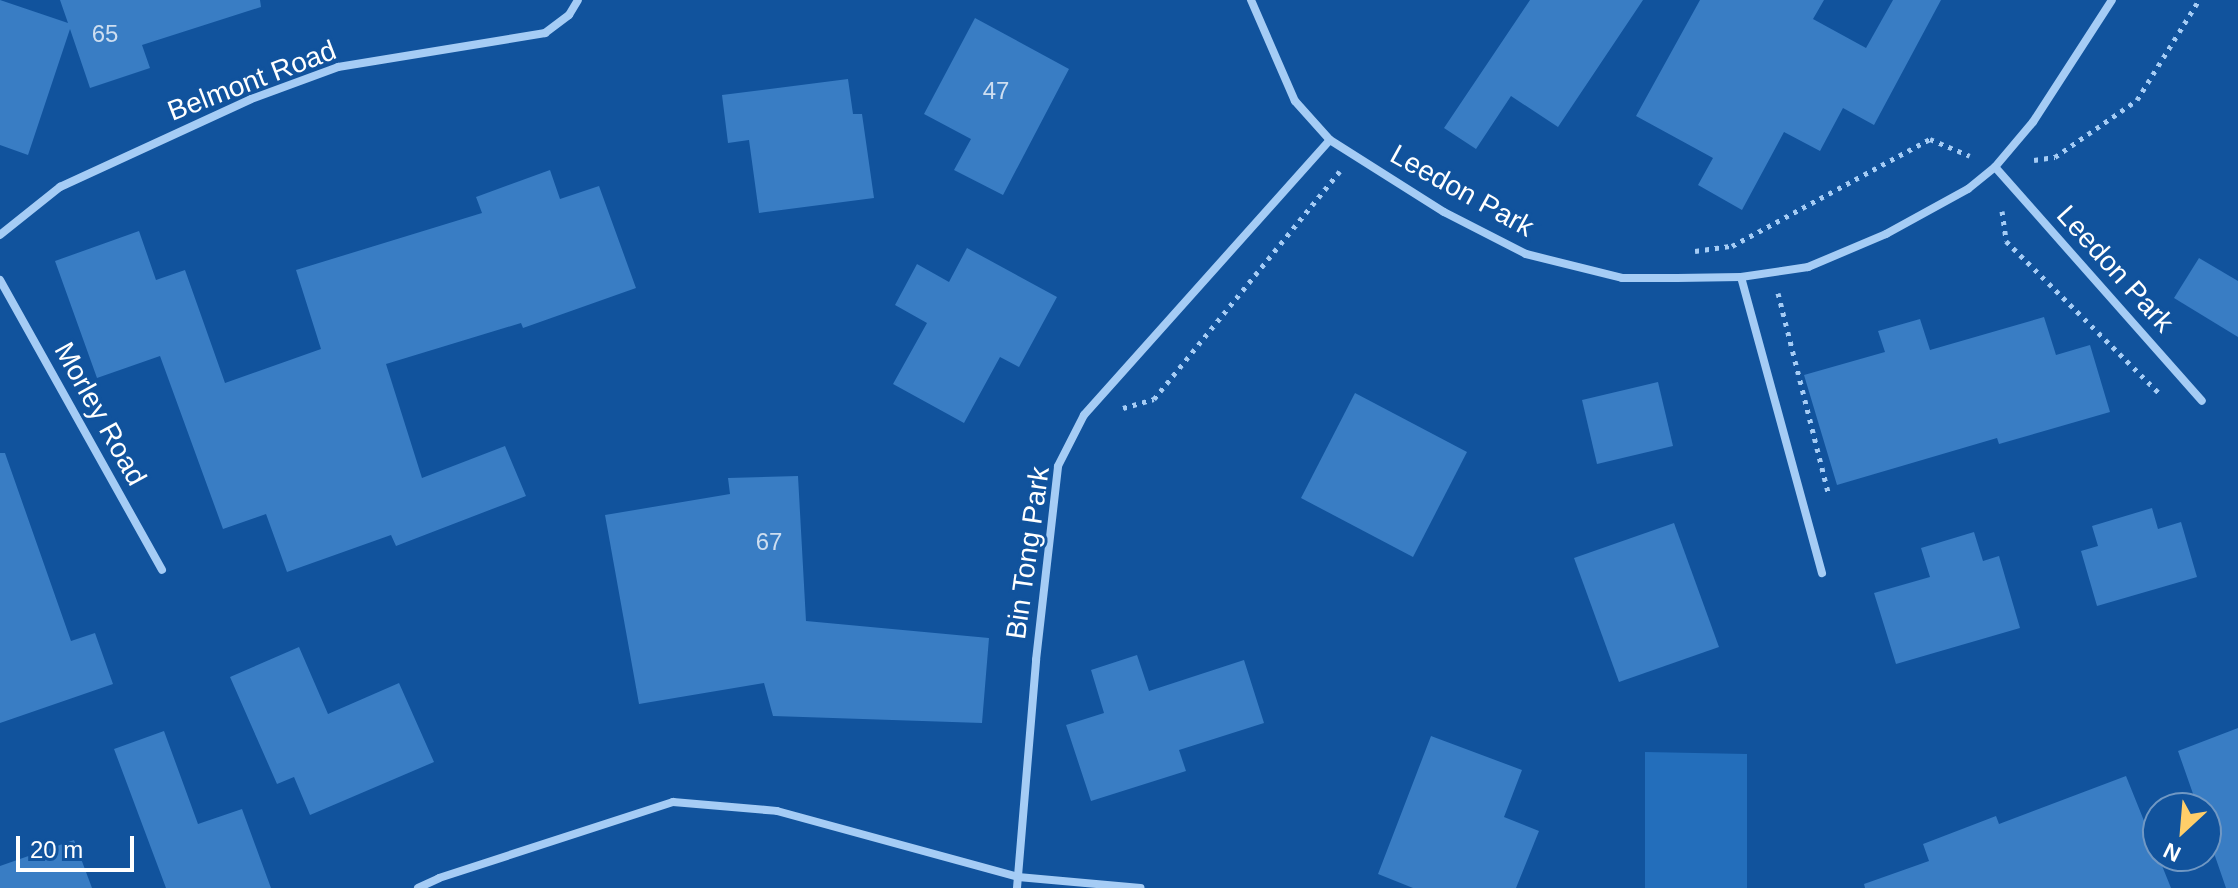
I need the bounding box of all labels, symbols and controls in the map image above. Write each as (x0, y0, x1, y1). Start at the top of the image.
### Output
house number: 65 (92, 20, 118, 48)
street label: Belmont Road (163, 34, 341, 128)
house number: 47 (983, 77, 1009, 105)
street label: Leedon Park (1384, 138, 1540, 244)
street label: Leedon Park (2049, 199, 2181, 339)
street label: Morley Road (47, 336, 153, 492)
street label: Bin Tong Park (999, 464, 1057, 642)
house number: 67 (756, 528, 782, 556)
north arrow (2142, 792, 2222, 872)
scale bar (20, 820, 138, 870)
text: 20 m (30, 836, 83, 863)
text: N (2160, 838, 2185, 867)

